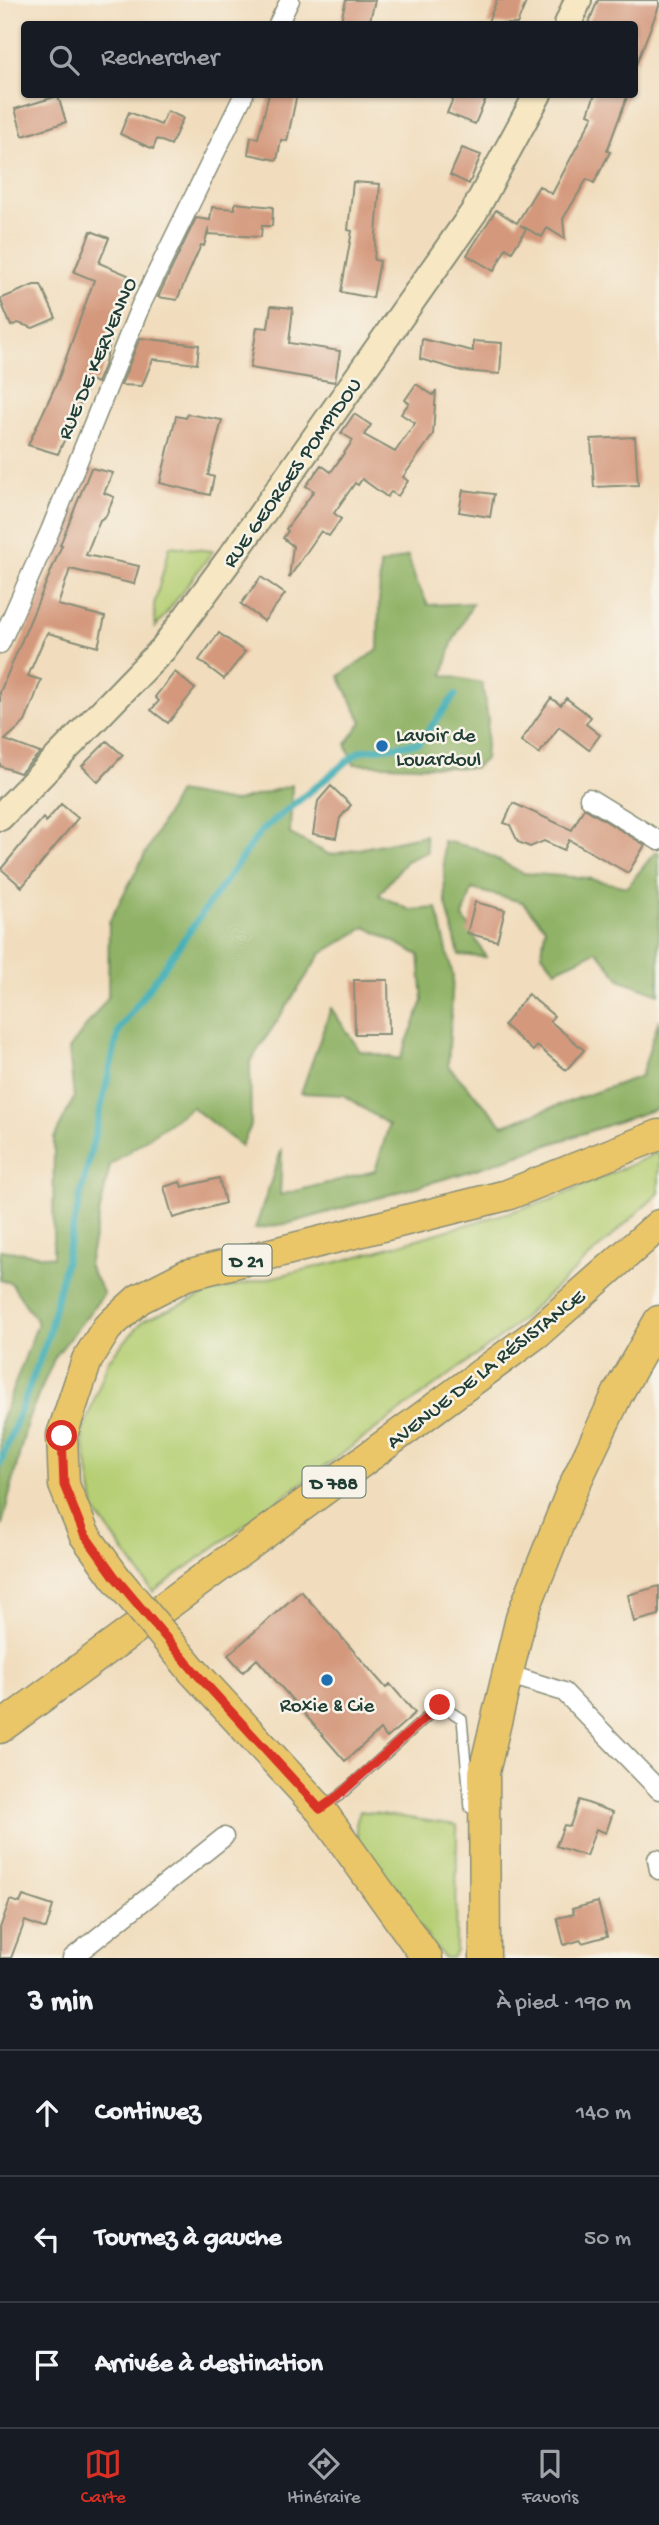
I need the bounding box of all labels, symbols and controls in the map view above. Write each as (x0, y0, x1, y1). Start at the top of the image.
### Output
search box (21, 21, 638, 98)
icon: search (45, 41, 83, 79)
text: Rechercher (101, 44, 219, 75)
street label: RUE DE KERVENNO (54, 274, 145, 444)
street label: RUE GEORGES POMPIDOU (219, 374, 369, 574)
place label: Lavoir de Louardoul (396, 725, 481, 774)
marker: Lavoir de Louardoul (374, 738, 390, 754)
road number: D 21 (222, 1244, 272, 1276)
street label: AVENUE DE LA RÉSISTANCE (383, 1285, 592, 1456)
route start (46, 1420, 77, 1451)
road number: D 788 (302, 1466, 366, 1498)
marker: Roxie & Cie (319, 1672, 335, 1688)
route end (424, 1689, 455, 1720)
place label: Roxie & Cie (280, 1695, 376, 1720)
text: 3 min (28, 1986, 93, 2021)
text: À pied · 190 m (497, 1990, 631, 2017)
icon: ahead (28, 2094, 66, 2132)
text: Continuez (95, 2098, 201, 2129)
text: 140 m (576, 2100, 631, 2127)
icon: left (28, 2220, 66, 2258)
text: Tournez à gauche (95, 2224, 282, 2255)
text: 50 m (584, 2226, 631, 2253)
icon: arrive (28, 2346, 66, 2384)
text: Arrivée à destination (95, 2350, 323, 2381)
tab: Carte (81, 2445, 126, 2510)
tab: Itinéraire (287, 2445, 360, 2510)
tab: Favoris (522, 2445, 578, 2510)

